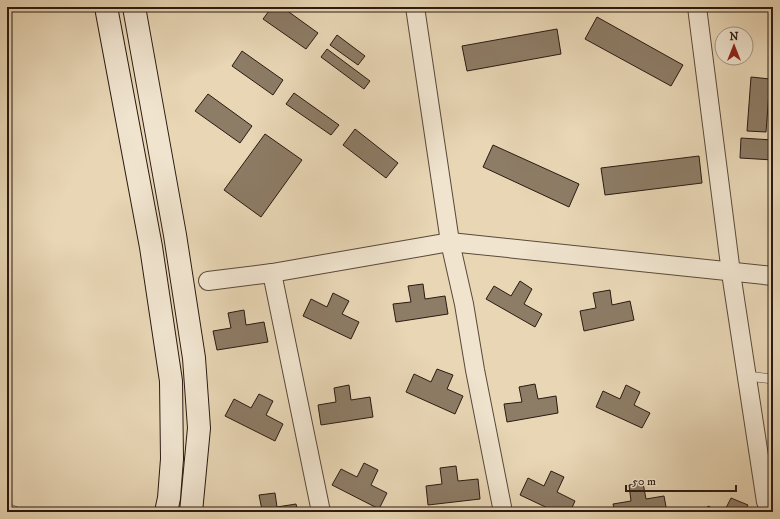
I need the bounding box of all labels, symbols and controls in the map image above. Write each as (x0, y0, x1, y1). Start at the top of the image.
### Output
north arrow (714, 26, 754, 66)
text: N (729, 30, 739, 44)
scale bar (626, 467, 736, 493)
text: 50 m (632, 474, 656, 489)

